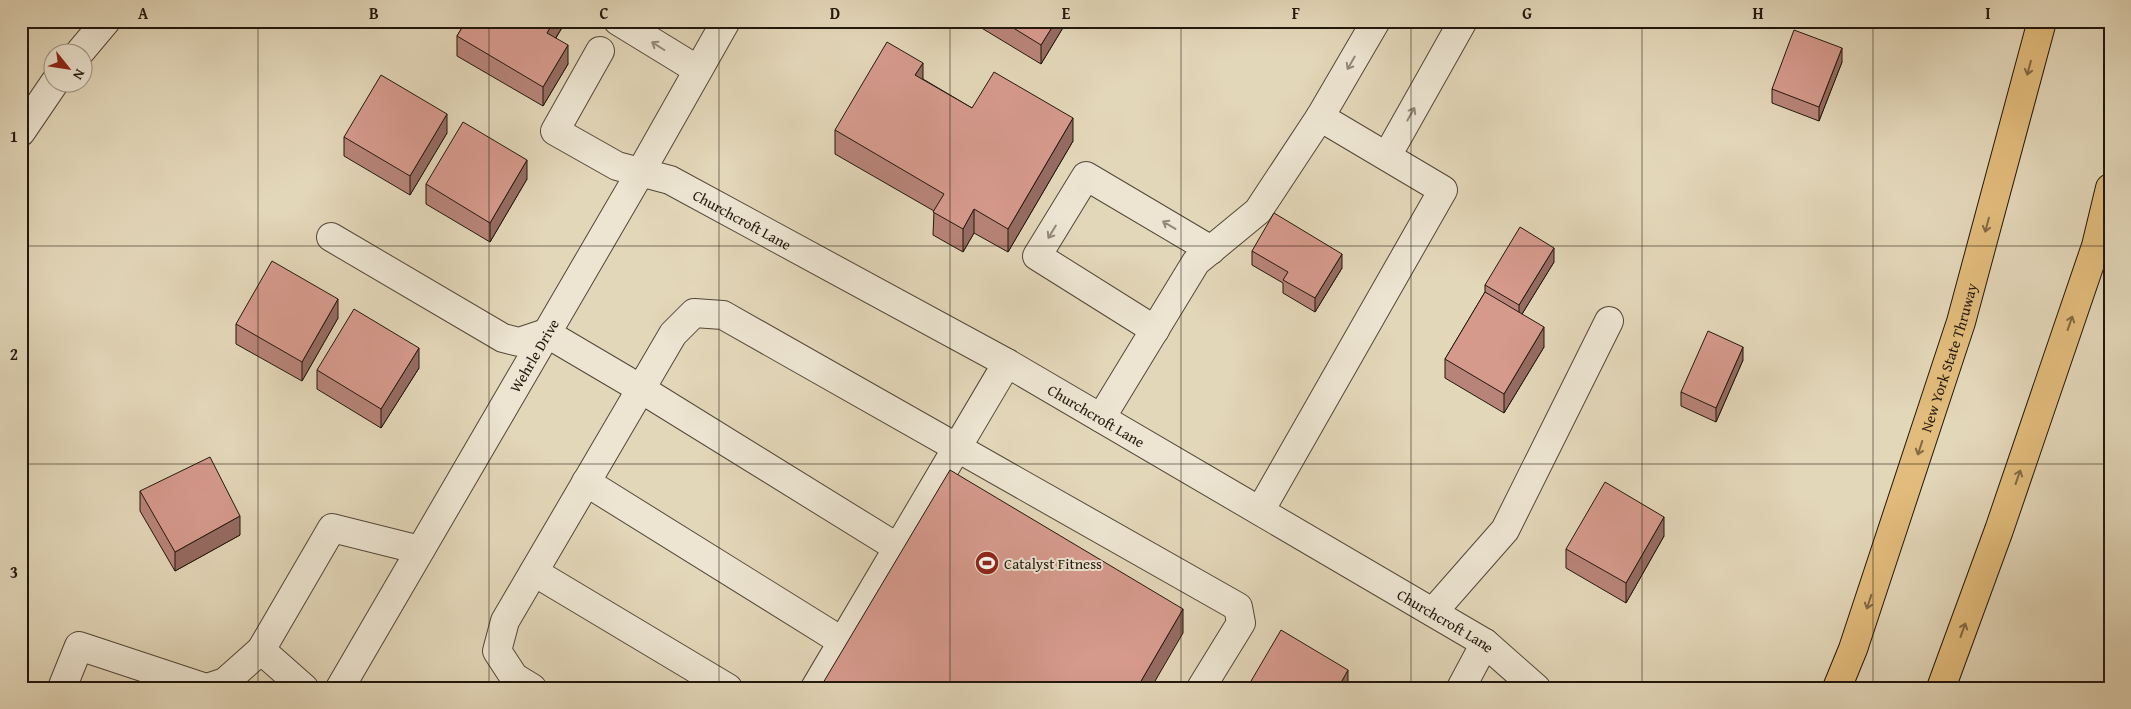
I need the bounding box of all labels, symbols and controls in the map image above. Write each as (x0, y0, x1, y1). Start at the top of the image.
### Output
text: A (138, 1, 149, 25)
text: B (369, 1, 379, 25)
text: C (599, 1, 609, 25)
text: D (830, 1, 840, 25)
text: E (1062, 1, 1071, 25)
text: F (1292, 1, 1300, 25)
text: G (1522, 1, 1532, 25)
text: H (1752, 1, 1764, 25)
text: I (1985, 1, 1991, 25)
one-way arrow (651, 40, 665, 50)
north arrow (42, 42, 92, 92)
one-way arrow (1346, 56, 1356, 70)
one-way arrow (2024, 60, 2033, 76)
text: N (68, 65, 90, 84)
one-way arrow (1406, 106, 1416, 121)
text: 1 (10, 124, 18, 148)
street label: Churchcroft Lane (689, 184, 795, 254)
one-way arrow (1982, 217, 1991, 233)
one-way arrow (1163, 219, 1177, 229)
one-way arrow (1046, 225, 1056, 239)
street label: New York State Thruway (1915, 280, 1982, 435)
street label: Wehrle Drive (504, 315, 564, 396)
one-way arrow (2066, 316, 2075, 331)
text: 2 (10, 342, 18, 366)
street label: Churchcroft Lane (1044, 379, 1149, 452)
one-way arrow (1914, 439, 1924, 455)
one-way arrow (2013, 469, 2023, 485)
sports icon: Catalyst Fitness (974, 550, 1000, 576)
place label: Catalyst Fitness (1004, 553, 1102, 574)
text: 3 (10, 560, 18, 584)
street label: Churchcroft Lane (1394, 583, 1499, 657)
one-way arrow (1863, 594, 1873, 610)
one-way arrow (1959, 622, 1968, 638)

